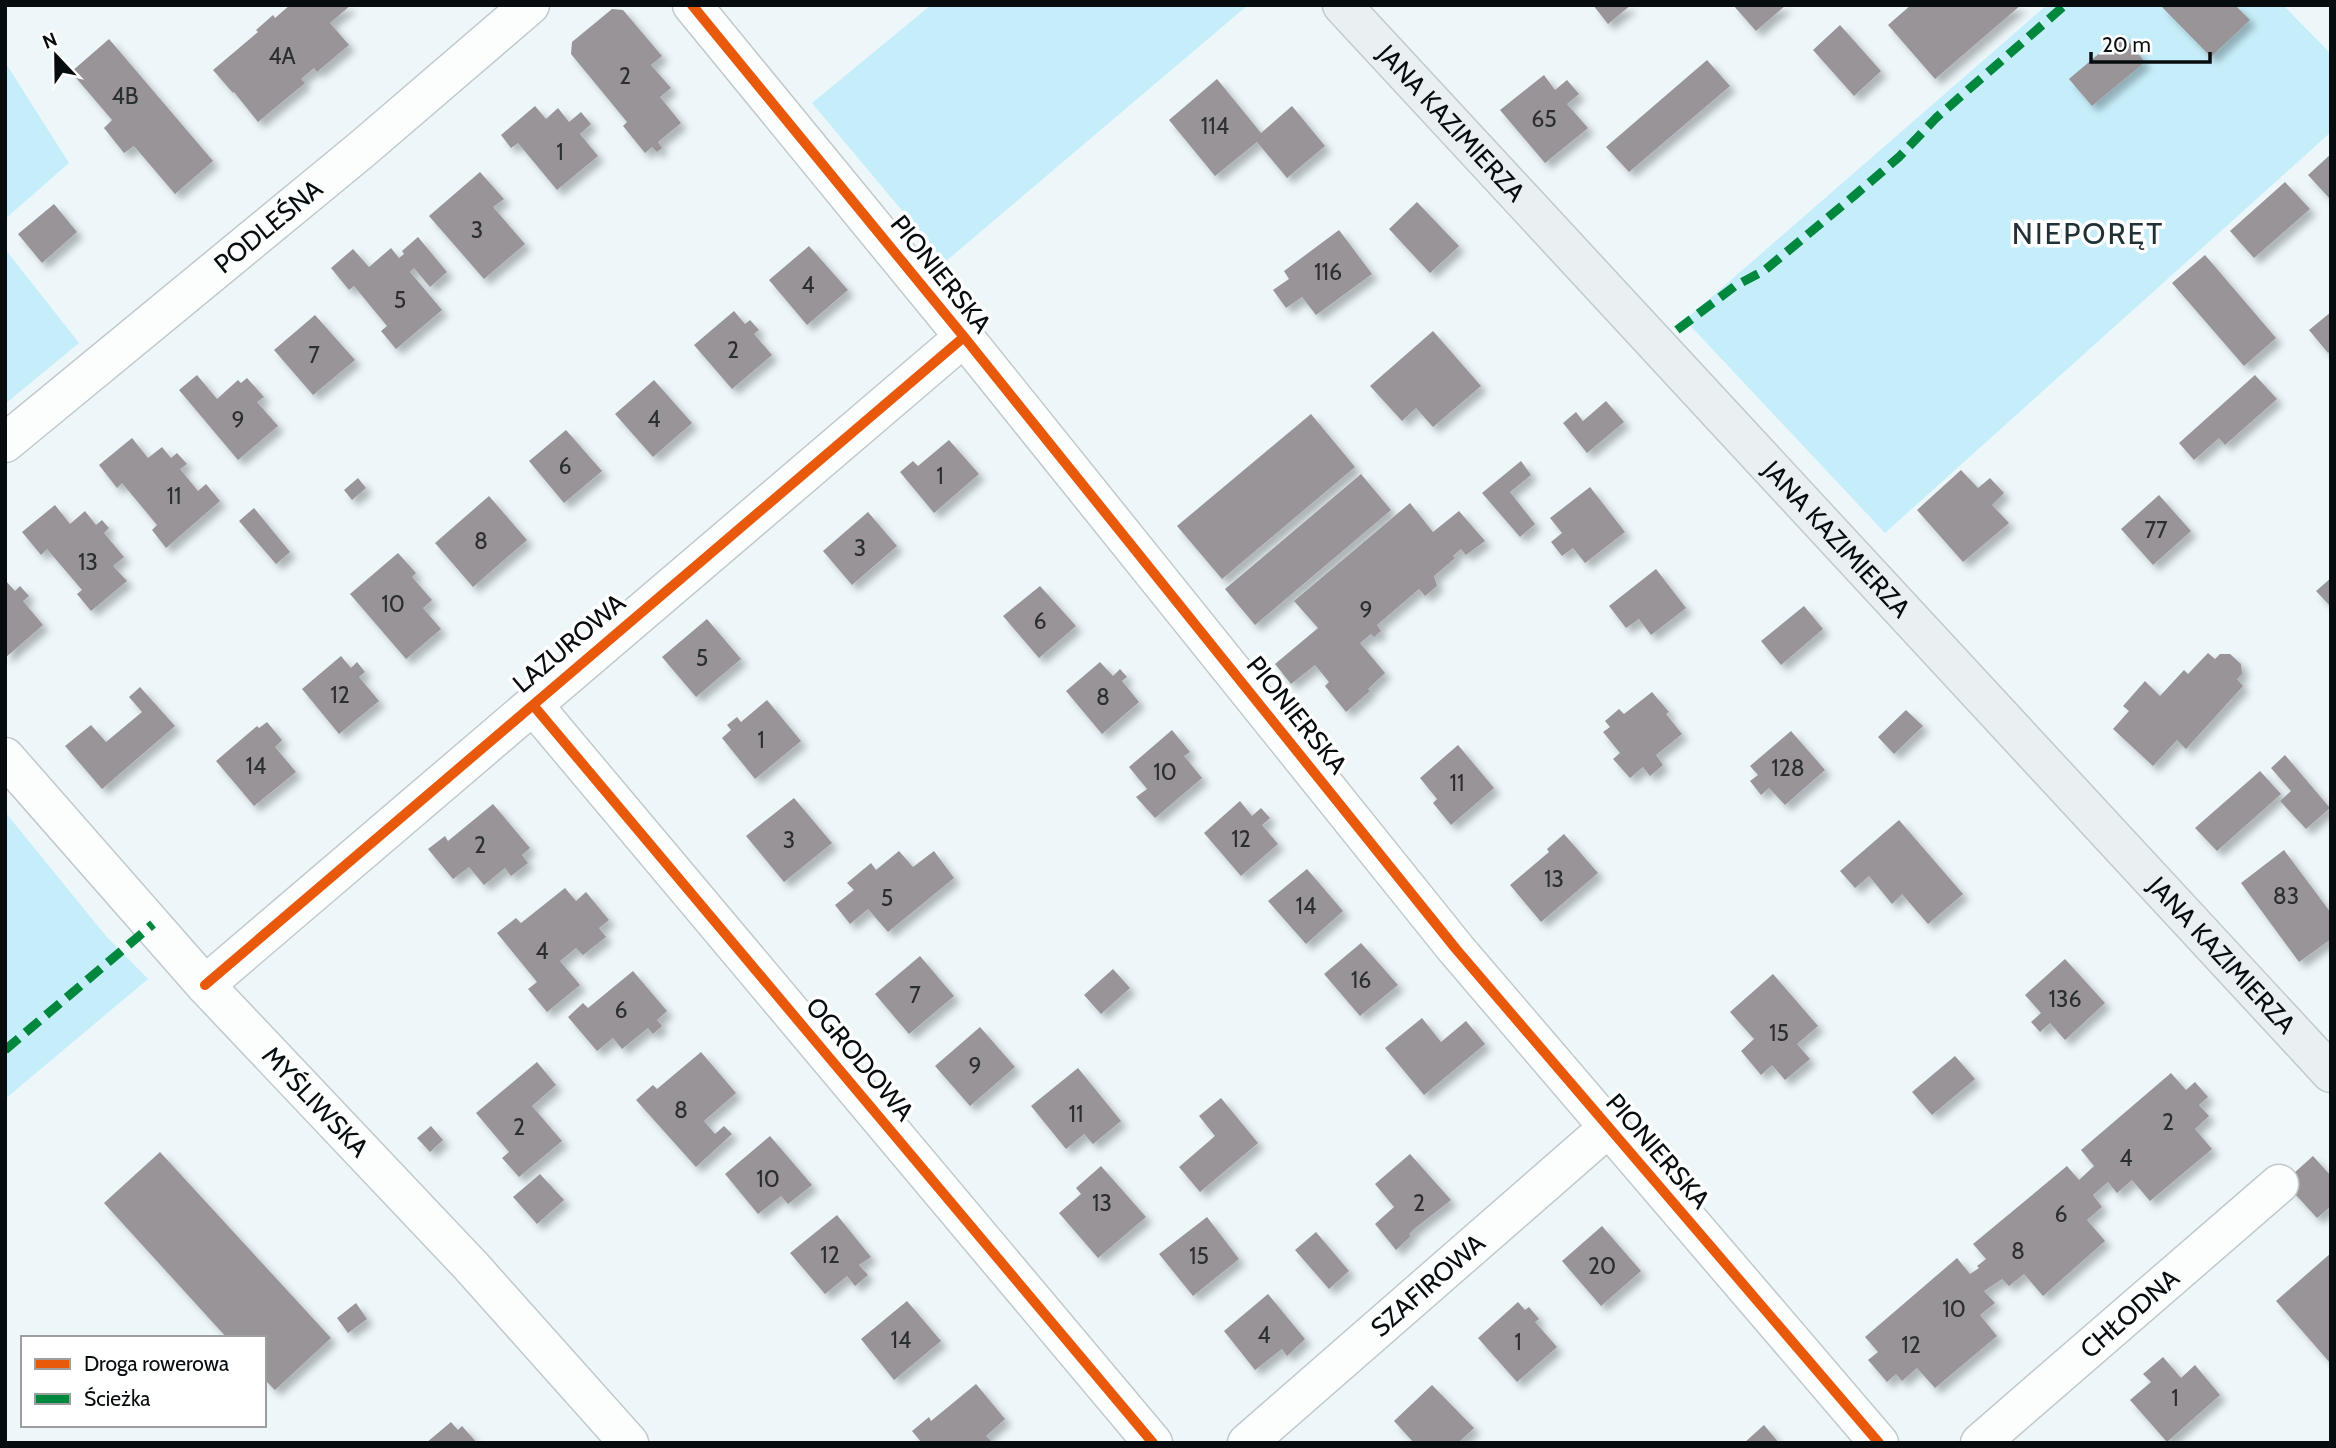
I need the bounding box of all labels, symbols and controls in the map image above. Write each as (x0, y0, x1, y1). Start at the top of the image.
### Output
north arrow (21, 21, 91, 91)
scale bar (2091, 21, 2210, 65)
text: N (39, 28, 60, 54)
text: 20 m (2102, 32, 2151, 57)
street label: JANA KAZIMIERZA (1370, 37, 1532, 208)
house number: 4A (268, 42, 296, 70)
house number: 2 (619, 62, 631, 90)
house number: 4B (111, 82, 139, 110)
house number: 65 (1531, 105, 1557, 133)
house number: 114 (1201, 112, 1229, 140)
house number: 1 (556, 138, 564, 166)
street label: PODLEŚNA (208, 172, 329, 280)
street label: PIONIERSKA (884, 209, 998, 339)
district label: NIEPORĘT (2012, 215, 2164, 252)
house number: 3 (471, 216, 483, 244)
house number: 116 (1314, 258, 1342, 286)
house number: 4 (801, 271, 815, 299)
house number: 5 (394, 286, 406, 314)
house number: 2 (727, 336, 739, 364)
house number: 7 (308, 341, 320, 369)
house number: 4 (647, 405, 661, 433)
house number: 9 (231, 406, 245, 434)
house number: 6 (558, 452, 572, 480)
street label: JANA KAZIMIERZA (1755, 453, 1917, 624)
house number: 1 (936, 462, 944, 490)
house number: 11 (167, 482, 182, 510)
house number: 77 (2144, 516, 2168, 544)
house number: 8 (474, 527, 488, 555)
house number: 3 (854, 534, 866, 562)
house number: 13 (78, 548, 98, 576)
street label: LAZUROWA (506, 587, 632, 699)
house number: 10 (381, 590, 405, 618)
house number: 9 (1359, 596, 1373, 624)
house number: 6 (1033, 607, 1047, 635)
house number: 5 (696, 644, 708, 672)
street label: PIONIERSKA (1240, 650, 1354, 780)
house number: 12 (330, 681, 350, 709)
house number: 8 (1096, 683, 1110, 711)
house number: 1 (757, 726, 765, 754)
house number: 14 (246, 752, 266, 780)
house number: 128 (1771, 754, 1805, 782)
house number: 10 (1153, 758, 1177, 786)
house number: 11 (1450, 769, 1465, 797)
house number: 12 (1231, 825, 1251, 853)
house number: 3 (783, 826, 795, 854)
house number: 2 (474, 831, 486, 859)
house number: 13 (1544, 865, 1564, 893)
street label: JANA KAZIMIERZA (2141, 869, 2302, 1040)
house number: 83 (2273, 882, 2299, 910)
house number: 5 (881, 884, 893, 912)
house number: 14 (1296, 892, 1316, 920)
house number: 4 (535, 937, 549, 965)
house number: 16 (1351, 966, 1371, 994)
house number: 7 (909, 981, 921, 1009)
house number: 136 (2048, 985, 2082, 1013)
street label: OGRODOWA (799, 991, 921, 1127)
house number: 6 (614, 996, 628, 1024)
house number: 15 (1769, 1019, 1789, 1047)
street label: MYŚLIWSKA (256, 1040, 375, 1164)
house number: 9 (968, 1052, 982, 1080)
street label: PIONIERSKA (1599, 1087, 1717, 1215)
house number: 8 (674, 1096, 688, 1124)
house number: 11 (1069, 1100, 1084, 1128)
house number: 2 (2162, 1108, 2174, 1136)
house number: 2 (513, 1113, 525, 1141)
house number: 4 (2119, 1144, 2133, 1172)
house number: 10 (756, 1165, 780, 1193)
house number: 13 (1092, 1189, 1112, 1217)
house number: 2 (1413, 1189, 1425, 1217)
house number: 6 (2054, 1200, 2068, 1228)
street label: SZAFIROWA (1364, 1227, 1491, 1344)
house number: 8 (2011, 1237, 2025, 1265)
house number: 12 (820, 1241, 840, 1269)
house number: 15 (1189, 1242, 1209, 1270)
house number: 20 (1588, 1252, 1616, 1280)
street label: CHŁODNA (2074, 1262, 2186, 1365)
house number: 10 (1942, 1295, 1966, 1323)
house number: 4 (1257, 1321, 1271, 1349)
house number: 14 (891, 1326, 911, 1354)
house number: 1 (1514, 1328, 1522, 1356)
house number: 12 (1901, 1331, 1921, 1359)
legend (21, 1336, 266, 1427)
text: Droga rowerowa (84, 1351, 229, 1376)
house number: 1 (2171, 1384, 2179, 1412)
text: Ścieżka (84, 1386, 150, 1411)

